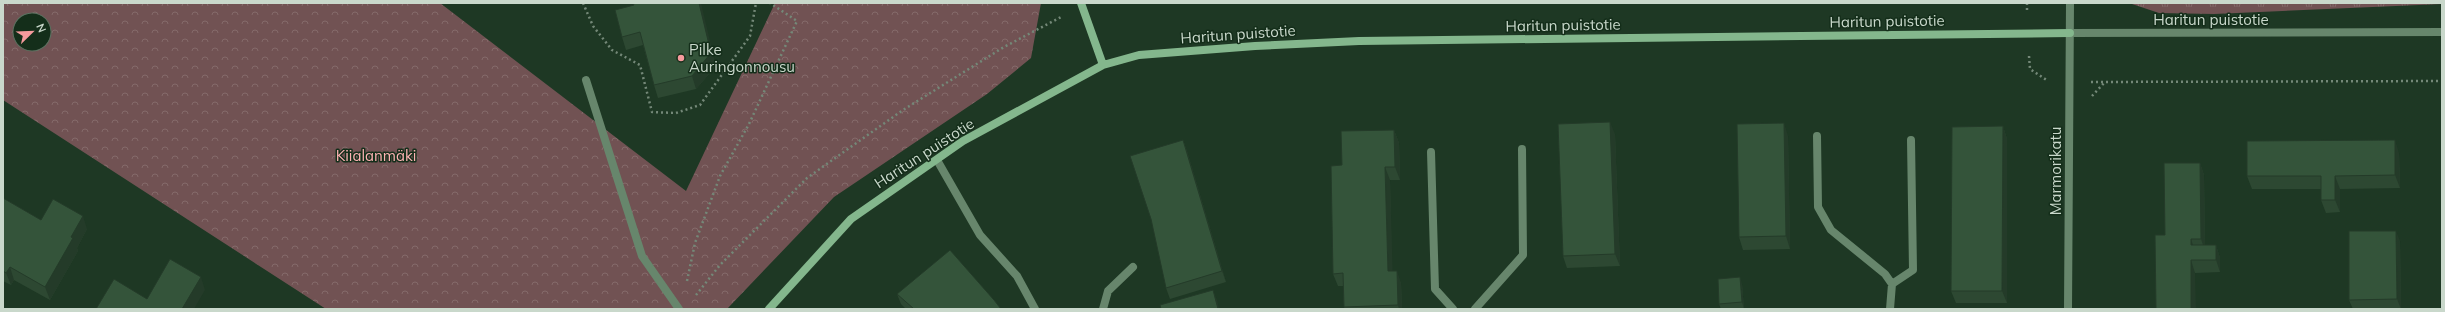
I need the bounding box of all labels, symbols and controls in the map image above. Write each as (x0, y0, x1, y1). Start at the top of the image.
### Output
street label: Haritun puistotie (1829, 10, 1945, 32)
street label: Haritun puistotie (2153, 10, 2269, 29)
north arrow (12, 12, 52, 52)
street label: Haritun puistotie (1505, 14, 1621, 36)
street label: Haritun puistotie (1180, 20, 1296, 48)
text: N (33, 22, 49, 35)
place label: Pilke Auringonnousu (689, 40, 795, 76)
marker: Pilke Auringonnousu (676, 53, 686, 63)
street label: Haritun puistotie (870, 114, 978, 192)
street label: Marmorikatu (2046, 127, 2065, 215)
park label: Kiialanmäki (336, 146, 416, 165)

